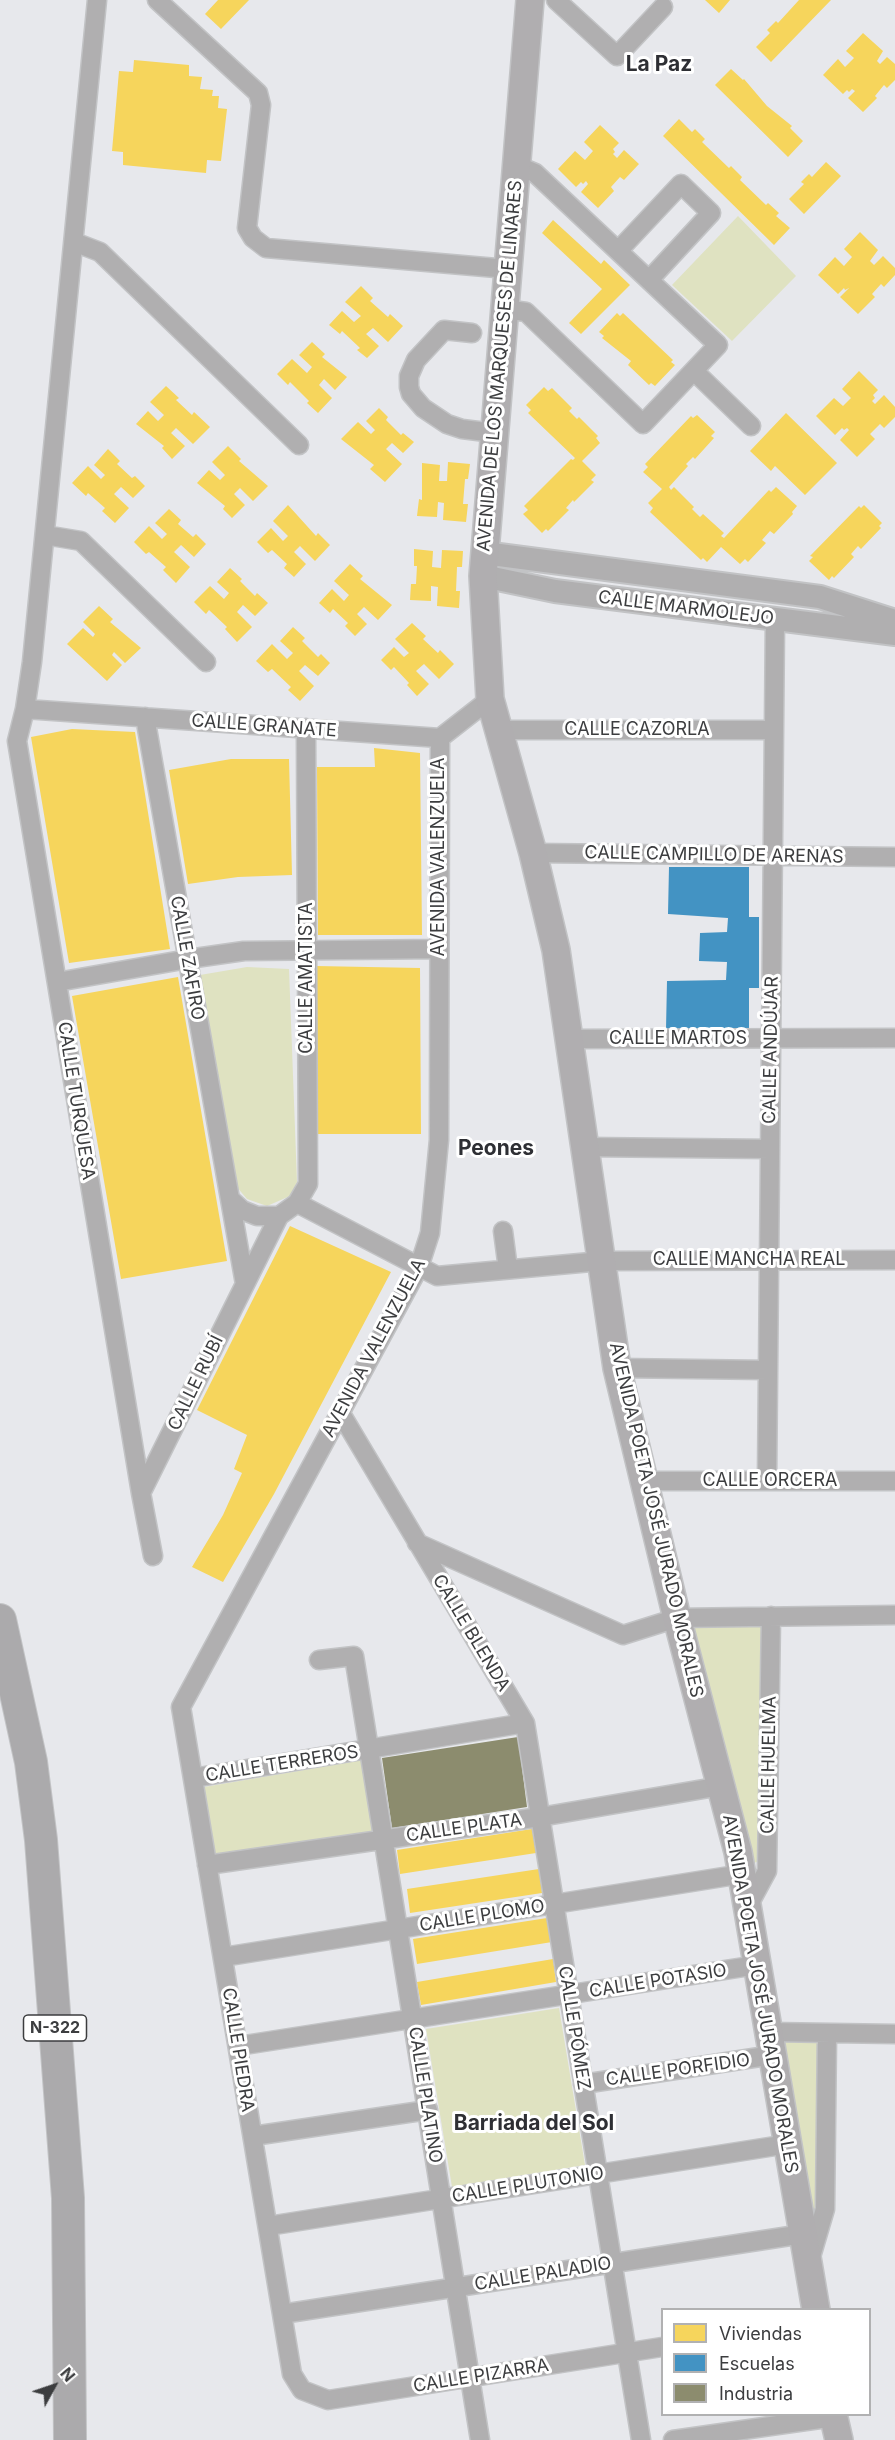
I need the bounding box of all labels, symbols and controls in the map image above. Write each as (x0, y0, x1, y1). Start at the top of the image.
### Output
district label: La Paz (626, 52, 692, 78)
street label: AVENIDA DE LOS MARQUESES DE LINARES (473, 179, 527, 553)
street label: CALLE MARMOLEJO (597, 587, 775, 629)
street label: CALLE GRANATE (191, 710, 337, 742)
street label: CALLE CAZORLA (564, 719, 710, 741)
street label: AVENIDA VALENZUELA (428, 758, 450, 956)
street label: CALLE CAMPILLO DE ARENAS (584, 842, 844, 868)
street label: CALLE ZAFIRO (165, 894, 209, 1022)
street label: CALLE AMATISTA (296, 902, 318, 1054)
street label: CALLE ANDÚJAR (759, 976, 783, 1124)
street label: CALLE TURQUESA (53, 1020, 99, 1182)
street label: CALLE MARTOS (609, 1028, 747, 1050)
district label: Peones (458, 1136, 534, 1162)
street label: CALLE MANCHA REAL (653, 1249, 845, 1271)
street label: AVENIDA VALENZUELA (318, 1255, 430, 1441)
street label: CALLE RUBÍ (164, 1332, 228, 1434)
street label: AVENIDA POETA JOSÉ JURADO MORALES (605, 1340, 707, 1700)
street label: CALLE ORCERA (703, 1470, 837, 1492)
street label: CALLE BLENDA (428, 1571, 514, 1695)
street label: CALLE HUELMA (757, 1696, 781, 1834)
street label: CALLE TERREROS (204, 1741, 360, 1787)
street label: CALLE PLATA (405, 1809, 523, 1847)
street label: AVENIDA POETA JOSÉ JURADO MORALES (718, 1813, 802, 2175)
street label: CALLE PLOMO (418, 1895, 546, 1937)
street label: CALLE POTASIO (588, 1959, 728, 2003)
street label: CALLE PÓMEZ (554, 1965, 594, 2091)
street label: CALLE PIEDRA (218, 1986, 258, 2114)
road number: N-322 (23, 2015, 86, 2041)
street label: CALLE PLATINO (404, 2025, 446, 2165)
street label: CALLE PORFIDIO (605, 2049, 751, 2091)
district label: Barriada del Sol (454, 2111, 614, 2137)
street label: CALLE PLUTONIO (450, 2162, 606, 2208)
street label: CALLE PALADIO (473, 2253, 613, 2295)
legend (661, 2308, 871, 2416)
text: Viviendas (719, 2323, 802, 2344)
text: Escuelas (719, 2353, 795, 2374)
street label: CALLE PIZARRA (412, 2355, 550, 2397)
north arrow (24, 2356, 84, 2416)
text: N (56, 2363, 79, 2386)
text: Industria (719, 2383, 793, 2404)

